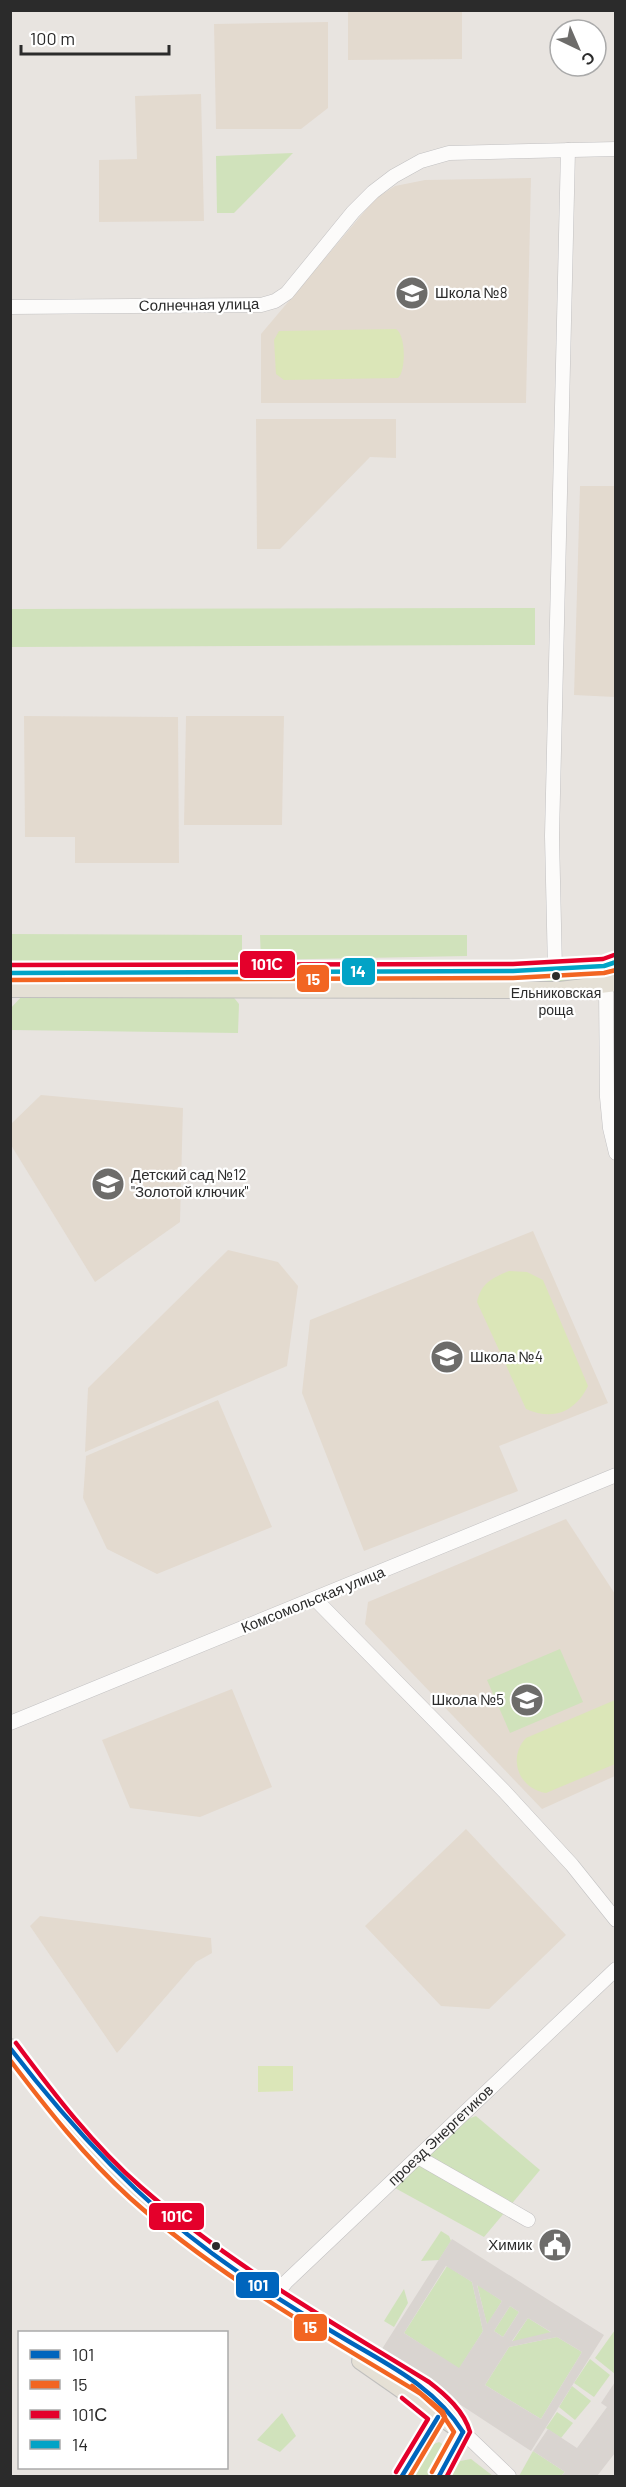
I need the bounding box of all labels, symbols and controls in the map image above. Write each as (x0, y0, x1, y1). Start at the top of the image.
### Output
scale bar (21, 18, 170, 56)
north arrow (548, 18, 608, 78)
text: 100 m (30, 27, 75, 49)
text: С (578, 48, 600, 70)
school or university icon: Школа №8 (394, 275, 430, 311)
place label: Школа №8 (435, 283, 508, 301)
street label: Солнечная улица (139, 294, 260, 314)
line badge: 101С (239, 950, 296, 979)
text: 101С (251, 954, 283, 973)
line badge: 14 (341, 957, 376, 986)
text: 14 (350, 961, 366, 980)
line badge: 15 (296, 964, 330, 993)
text: 15 (306, 969, 321, 988)
marker: Ельниковская роща (550, 970, 562, 982)
place label: Ельниковская роща (511, 984, 601, 1018)
place label: Детский сад №12 "Золотой ключик" (131, 1165, 249, 1200)
school or university icon: Детский сад №12 "Золотой ключик" (90, 1166, 126, 1202)
school or university icon: Школа №4 (429, 1339, 465, 1375)
place label: Школа №4 (470, 1347, 543, 1365)
street label: Комсомольская улица (238, 1562, 388, 1636)
school or university icon: Школа №5 (509, 1682, 545, 1718)
place label: Школа №5 (432, 1690, 504, 1708)
street label: проезд Энергетиков (384, 2080, 496, 2189)
line badge: 101С (148, 2202, 205, 2231)
text: 101С (161, 2206, 193, 2225)
public building icon: Химик (537, 2227, 573, 2263)
place label: Химик (488, 2235, 532, 2253)
unlabelled marker (210, 2240, 222, 2252)
line badge: 101 (235, 2271, 280, 2299)
text: 101 (248, 2275, 268, 2294)
line badge: 15 (293, 2313, 328, 2342)
text: 15 (303, 2317, 318, 2336)
legend (18, 2331, 228, 2469)
text: 101 (72, 2343, 94, 2365)
text: 15 (72, 2373, 88, 2395)
text: 101С (72, 2403, 107, 2425)
text: 14 (72, 2433, 88, 2455)

